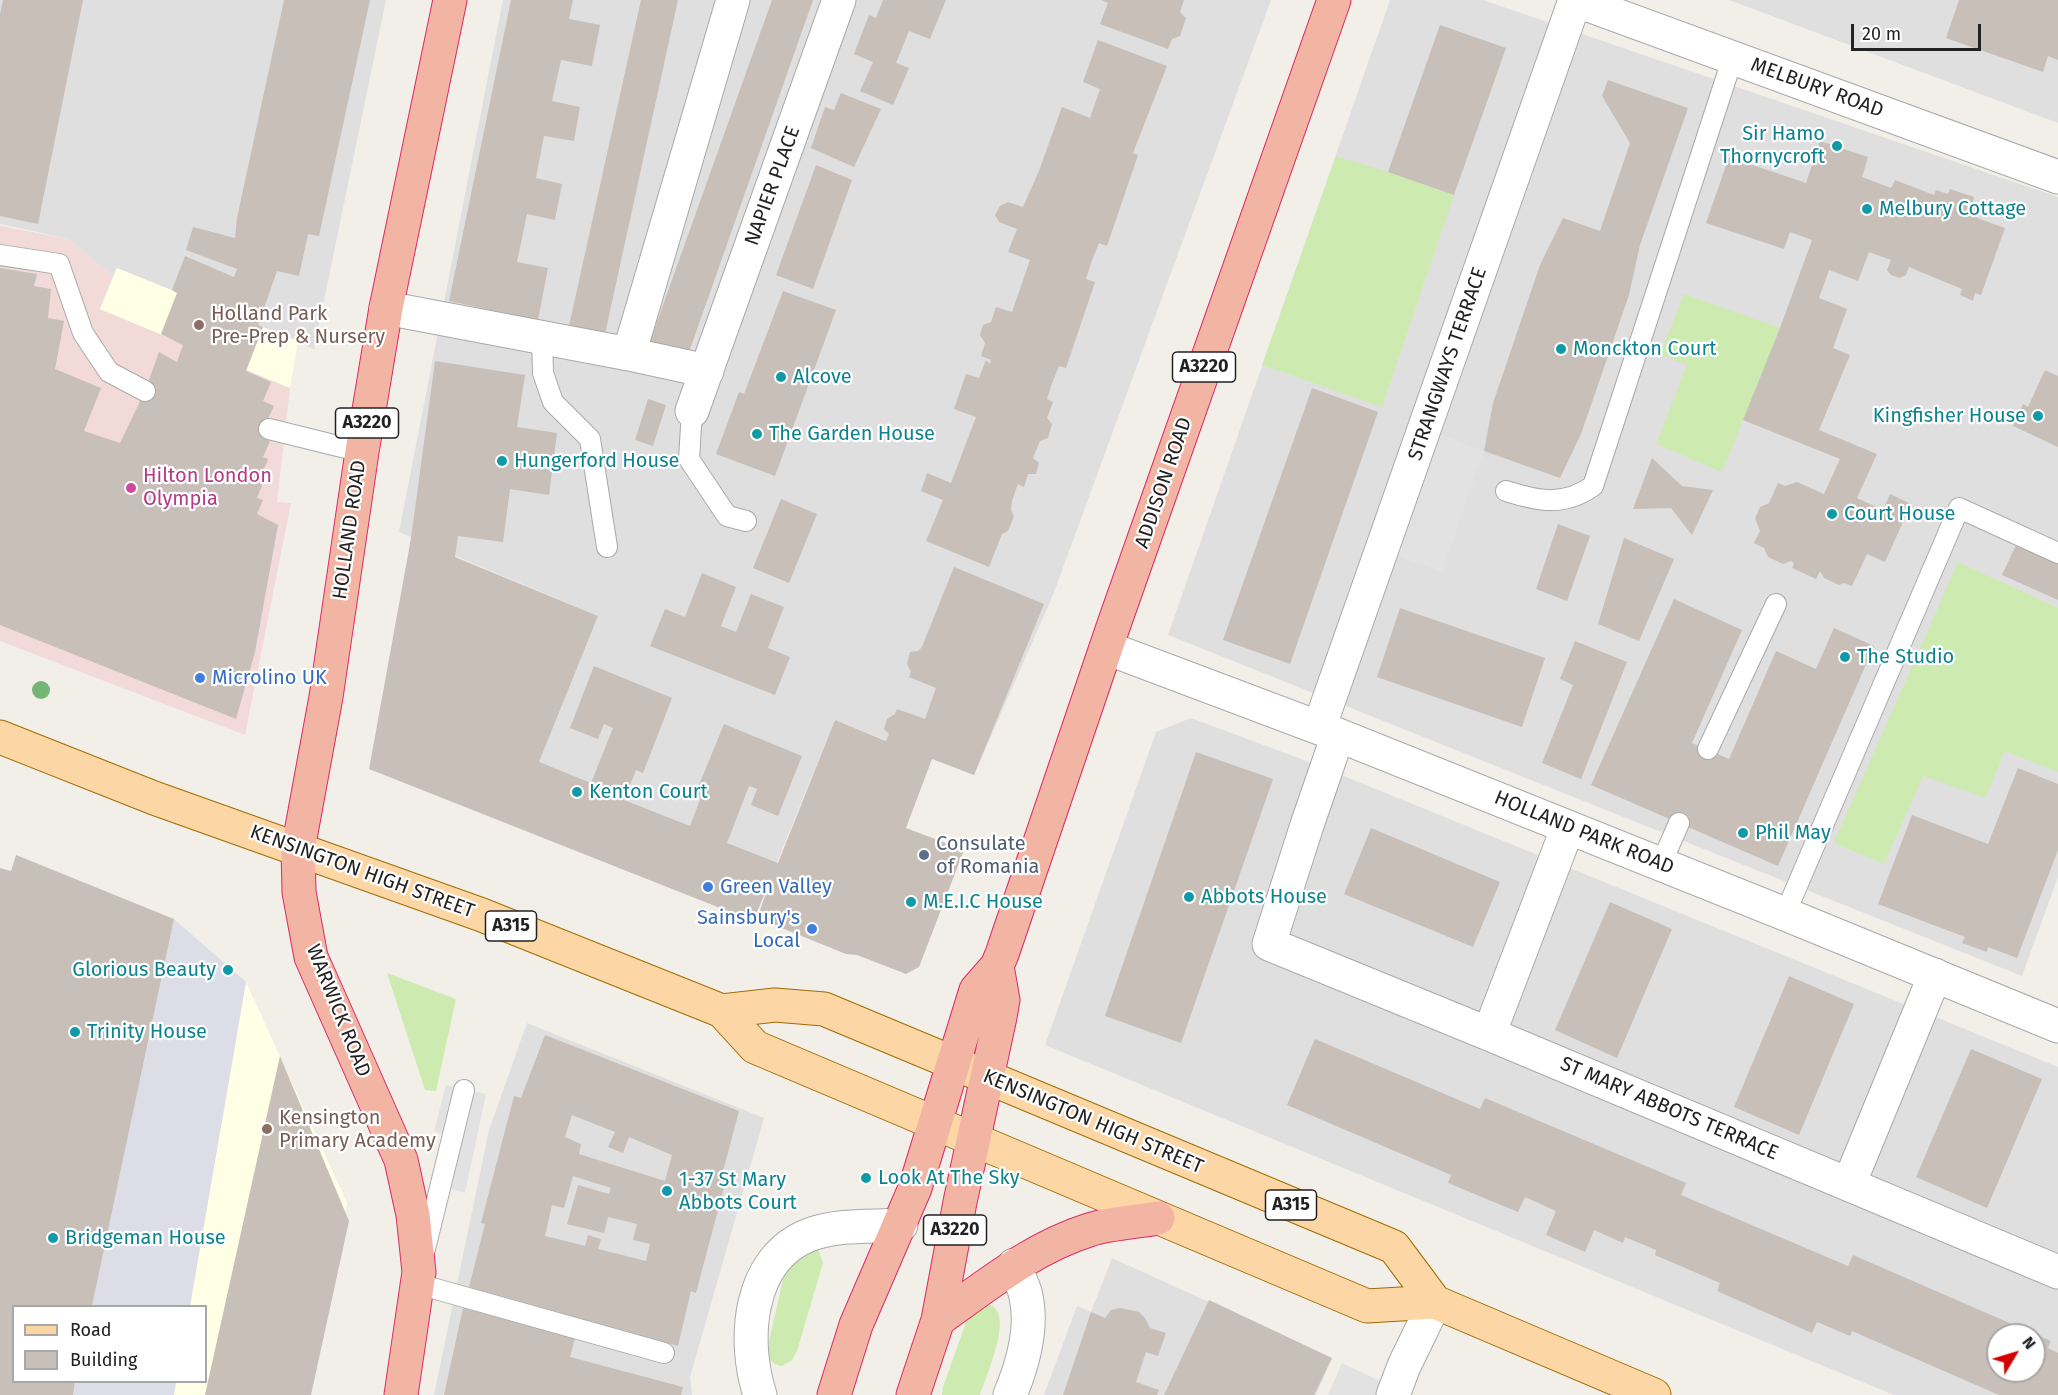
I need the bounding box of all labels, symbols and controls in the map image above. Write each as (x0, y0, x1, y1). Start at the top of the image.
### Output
scale bar (1854, 12, 1984, 50)
text: 20 m (1862, 23, 1901, 45)
street label: MELBURY ROAD (1747, 53, 1887, 123)
place label: Sir Hamo Thornycroft (1720, 122, 1825, 169)
street label: NAPIER PLACE (740, 123, 806, 249)
marker: Sir Hamo Thornycroft (1830, 139, 1844, 153)
place label: Melbury Cottage (1879, 197, 2026, 221)
marker: Melbury Cottage (1860, 202, 1874, 216)
street label: STRANGWAYS TERRACE (1404, 264, 1492, 464)
place label: Holland Park Pre-Prep & Nursery (211, 302, 385, 349)
marker: Holland Park Pre-Prep & Nursery (192, 318, 206, 332)
place label: Monckton Court (1573, 337, 1716, 361)
marker: Monckton Court (1554, 342, 1568, 356)
road number: A3220 (1172, 352, 1236, 382)
place label: Alcove (793, 365, 852, 389)
marker: Alcove (774, 370, 788, 384)
place label: Kingfisher House (1873, 404, 2026, 428)
road number: A3220 (336, 408, 398, 438)
marker: Kingfisher House (2031, 409, 2045, 423)
street label: ADDISON ROAD (1130, 414, 1198, 552)
place label: The Garden House (769, 422, 935, 446)
marker: The Garden House (750, 427, 764, 441)
place label: Hungerford House (514, 449, 679, 473)
marker: Hungerford House (495, 454, 509, 468)
street label: HOLLAND ROAD (328, 459, 372, 601)
place label: Hilton London Olympia (143, 464, 272, 511)
marker: Hilton London Olympia (124, 481, 138, 495)
place label: Court House (1844, 502, 1956, 526)
marker: Court House (1825, 507, 1839, 521)
place label: The Studio (1857, 645, 1954, 669)
marker: The Studio (1838, 650, 1852, 664)
place label: Microlino UK (212, 666, 327, 690)
marker: Microlino UK (193, 671, 207, 685)
place label: Kenton Court (589, 780, 708, 804)
marker: Kenton Court (570, 785, 584, 799)
street label: HOLLAND PARK ROAD (1491, 786, 1677, 880)
street label: KENSINGTON HIGH STREET (247, 820, 477, 924)
place label: Phil May (1755, 821, 1831, 845)
marker: Phil May (1736, 826, 1750, 840)
place label: Consulate of Romania (936, 832, 1039, 879)
marker: Consulate of Romania (917, 848, 931, 862)
place label: Green Valley (720, 875, 832, 899)
marker: Green Valley (701, 880, 715, 894)
place label: Abbots House (1201, 885, 1327, 909)
place label: M.E.I.C House (923, 890, 1043, 914)
marker: Abbots House (1182, 890, 1196, 904)
marker: M.E.I.C House (904, 895, 918, 909)
place label: Sainsbury's Local (697, 906, 800, 953)
road number: A315 (486, 911, 536, 941)
marker: Sainsbury's Local (805, 922, 819, 936)
street label: WARWICK ROAD (301, 941, 375, 1081)
place label: Glorious Beauty (72, 958, 216, 982)
marker: Glorious Beauty (221, 963, 235, 977)
place label: Trinity House (87, 1020, 207, 1044)
marker: Trinity House (68, 1025, 82, 1039)
street label: ST MARY ABBOTS TERRACE (1556, 1052, 1782, 1166)
street label: KENSINGTON HIGH STREET (979, 1065, 1207, 1179)
place label: Kensington Primary Academy (279, 1106, 436, 1153)
marker: Kensington Primary Academy (260, 1122, 274, 1136)
place label: Look At The Sky (878, 1166, 1020, 1190)
place label: 1-37 St Mary Abbots Court (679, 1168, 797, 1215)
marker: Look At The Sky (859, 1171, 873, 1185)
marker: 1-37 St Mary Abbots Court (660, 1184, 674, 1198)
road number: A315 (1266, 1190, 1316, 1220)
road number: A3220 (924, 1215, 986, 1245)
place label: Bridgeman House (65, 1226, 226, 1250)
marker: Bridgeman House (46, 1231, 60, 1245)
legend (12, 1305, 207, 1383)
text: Road (70, 1319, 112, 1341)
north arrow (1986, 1323, 2046, 1383)
text: N (2018, 1333, 2040, 1353)
text: Building (70, 1349, 137, 1371)

